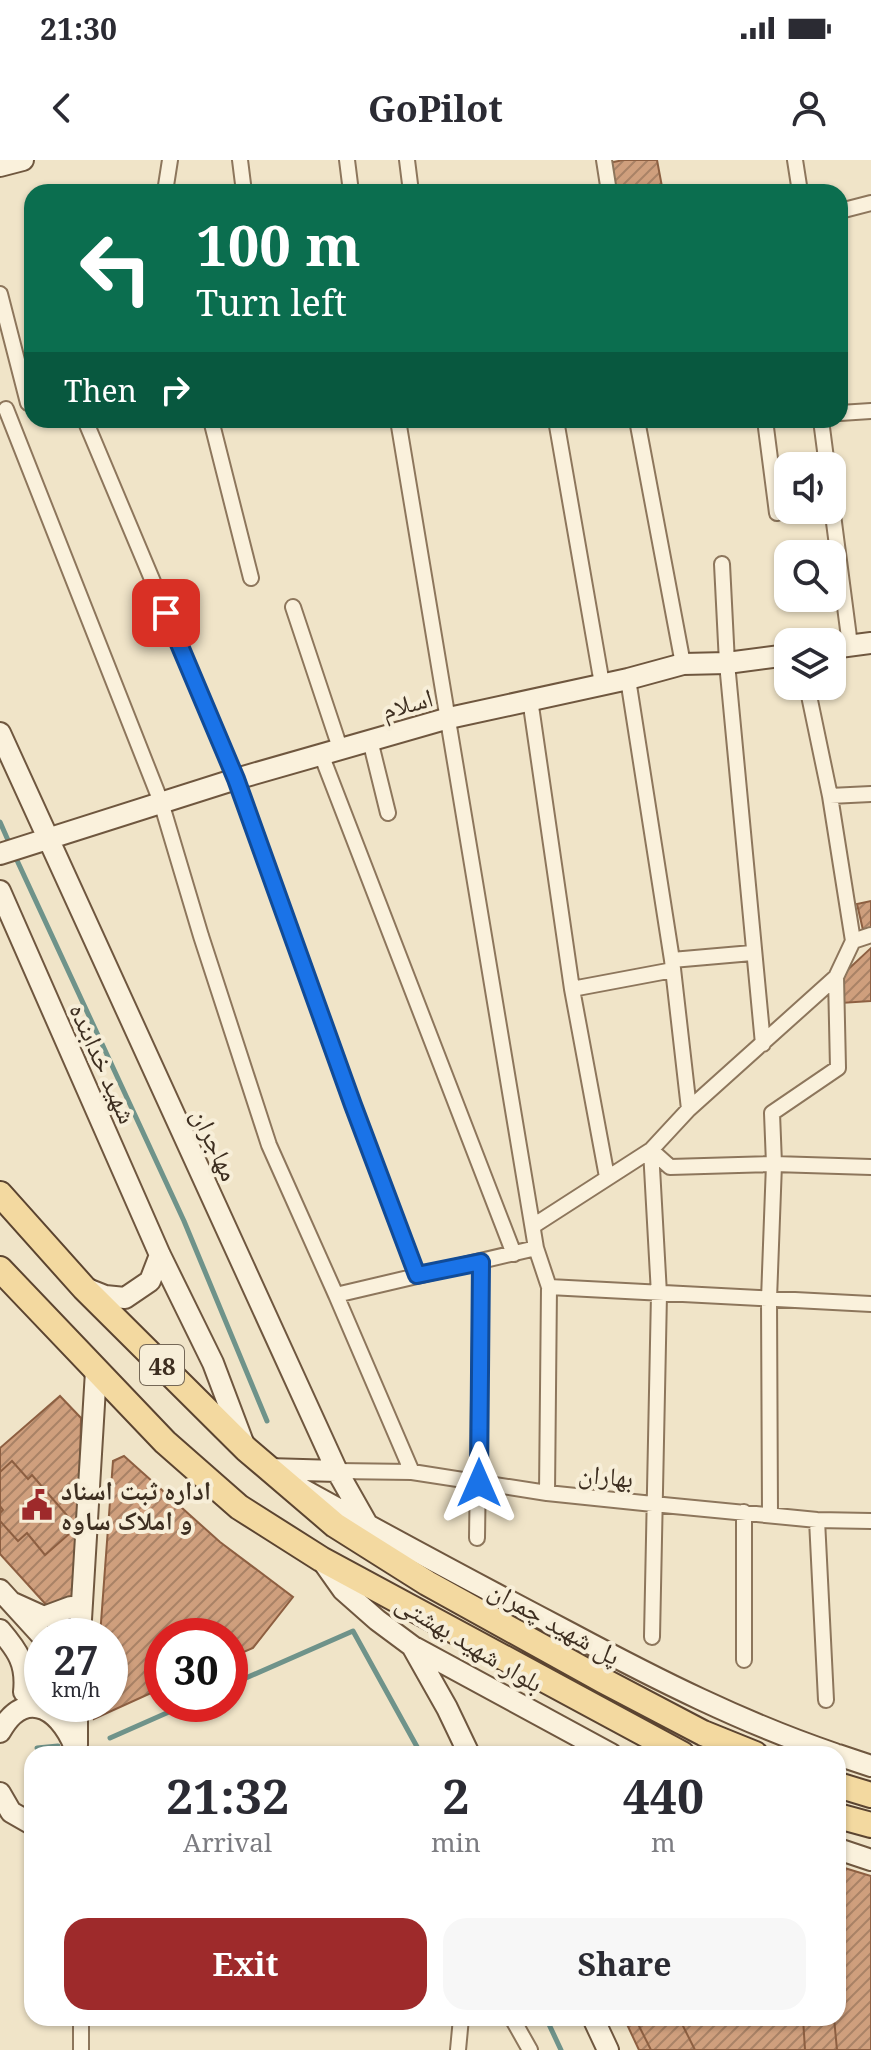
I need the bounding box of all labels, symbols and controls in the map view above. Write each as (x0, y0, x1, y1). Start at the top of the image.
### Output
text: 21:30 (40, 8, 117, 49)
text: GoPilot (368, 84, 503, 133)
icon: back (40, 86, 84, 130)
icon: person (787, 86, 831, 130)
text: 100 m (196, 206, 361, 282)
icon: left (64, 216, 168, 320)
text: Turn left (196, 278, 347, 327)
icon: right (153, 368, 197, 412)
text: Then (64, 370, 137, 411)
map controls (774, 452, 846, 700)
button: sound (774, 452, 846, 524)
button: search (774, 540, 846, 612)
pin (132, 579, 200, 647)
icon: arrive (144, 591, 188, 635)
button: layers (774, 628, 846, 700)
street label: اسلام (377, 679, 437, 728)
street label: شهید خدابنده (61, 997, 147, 1129)
street label: مهاجران (183, 1102, 249, 1186)
road number: 48 (140, 1345, 184, 1385)
position arrow (437, 1441, 521, 1525)
street label: بهاران (577, 1454, 635, 1496)
place label: اداره ثبت اسناد و املاک ساوه (61, 1472, 211, 1538)
public building icon: اداره ثبت اسناد و املاک ساوه (20, 1488, 54, 1522)
street label: پل شهید چمران (483, 1571, 627, 1673)
street label: بلوار شهید بهشتی (390, 1584, 550, 1700)
speed limit sign: 30 (144, 1618, 248, 1722)
text: 27 (53, 1632, 99, 1687)
text: km/h (51, 1676, 101, 1703)
text: 21:32 (166, 1763, 289, 1828)
text: 2 (442, 1763, 469, 1828)
text: 440 (623, 1763, 704, 1828)
text: Arrival (183, 1824, 272, 1860)
text: min (431, 1824, 481, 1860)
text: m (651, 1824, 676, 1860)
button: Exit (64, 1918, 427, 2010)
button: Share (443, 1918, 806, 2010)

